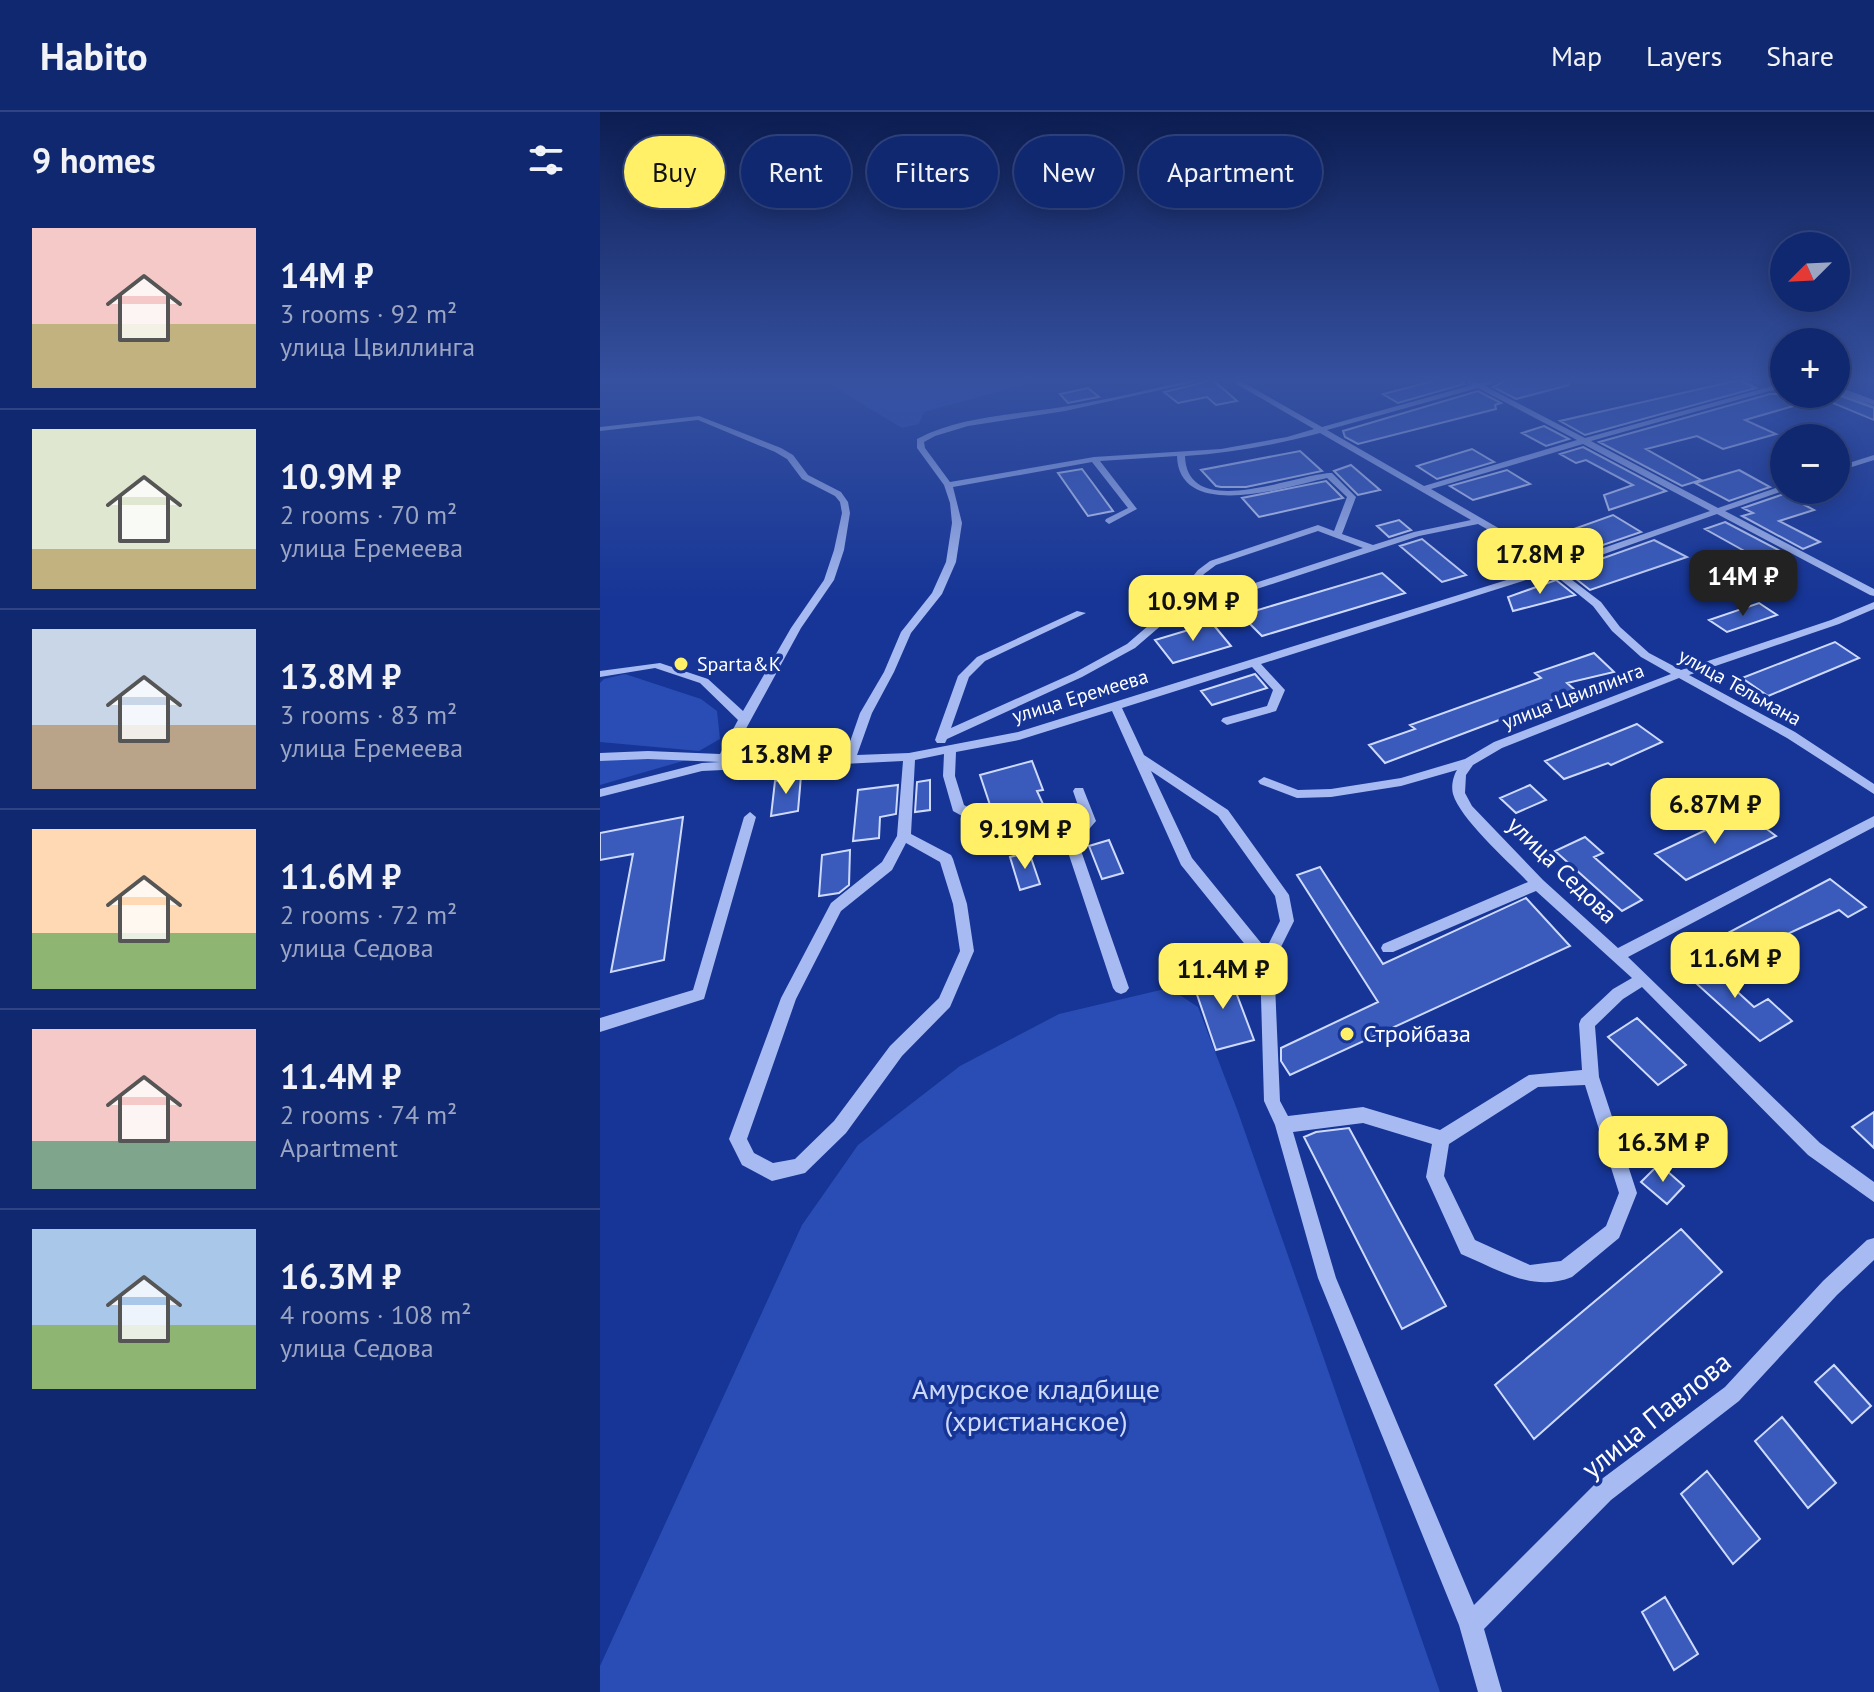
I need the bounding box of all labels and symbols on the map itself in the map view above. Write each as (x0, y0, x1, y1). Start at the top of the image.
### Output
north arrow (1770, 232, 1850, 312)
pin: 17.8M ₽ (1466, 528, 1614, 596)
pin: 14M ₽ (1687, 550, 1799, 618)
pin: 10.9M ₽ (1119, 575, 1267, 643)
street label: улица Тельмана (1674, 642, 1806, 732)
place label: Sparta&K (697, 651, 781, 677)
marker: Sparta&K (672, 655, 690, 673)
street label: улица Цвиллинга (1498, 657, 1648, 735)
street label: улица Еремеева (1009, 663, 1151, 729)
pin: 13.8M ₽ (712, 728, 860, 796)
pin: 6.87M ₽ (1641, 778, 1789, 846)
pin: 9.19M ₽ (951, 803, 1099, 871)
street label: улица Седова (1501, 809, 1624, 930)
pin: 11.6M ₽ (1661, 932, 1809, 1000)
pin: 11.4M ₽ (1149, 943, 1297, 1011)
place label: Стройбаза (1363, 1018, 1471, 1049)
marker: Стройбаза (1338, 1025, 1356, 1043)
pin: 16.3M ₽ (1589, 1116, 1737, 1184)
street label: улица Павлова (1573, 1343, 1738, 1486)
park label: Амурское кладбище (христианское) (912, 1370, 1160, 1439)

